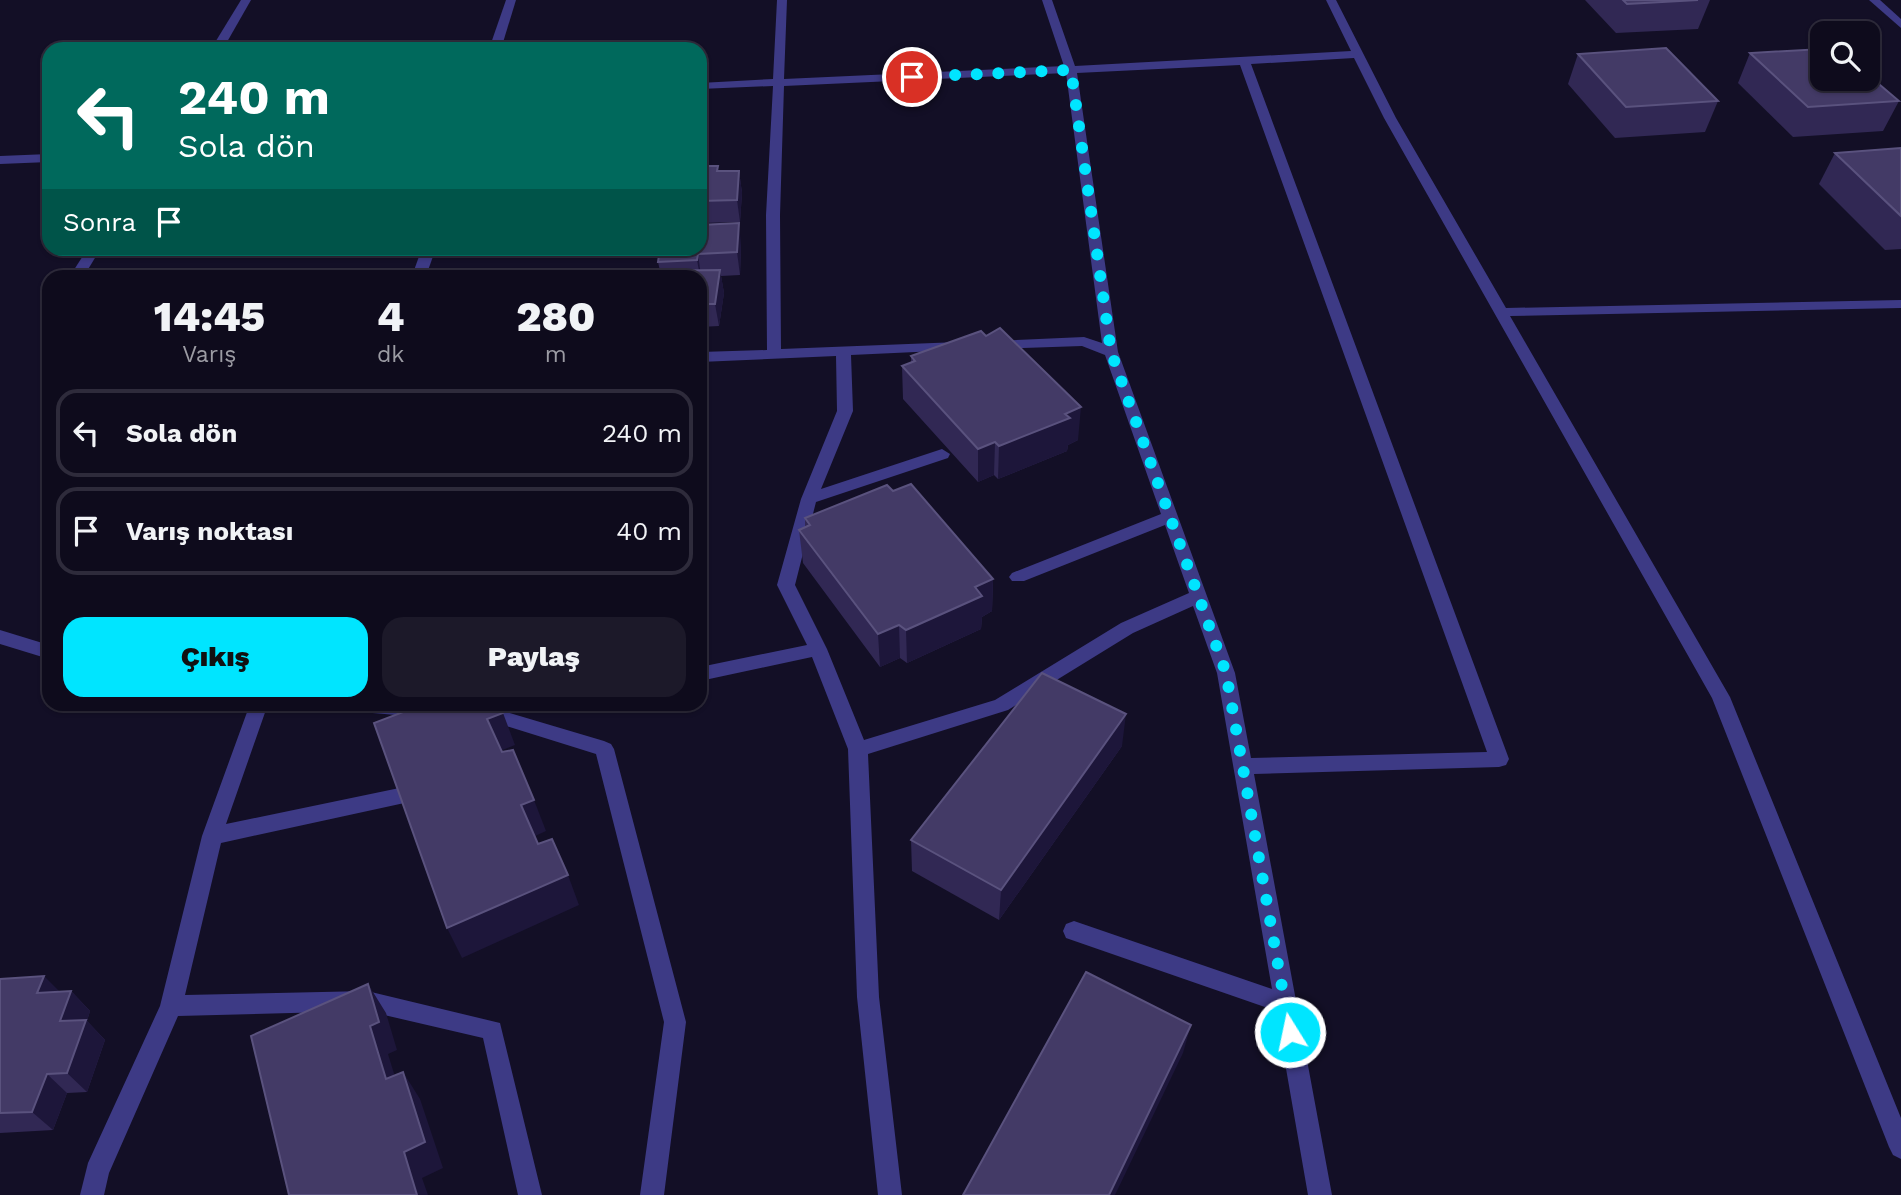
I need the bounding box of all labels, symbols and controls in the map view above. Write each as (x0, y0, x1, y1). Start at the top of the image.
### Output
map controls (1810, 21, 1880, 91)
button: search (1810, 21, 1880, 91)
pin (882, 47, 942, 107)
icon: arrive (893, 58, 931, 96)
text: 240 m (178, 68, 330, 126)
icon: left (63, 70, 154, 161)
text: Sola dön (178, 127, 315, 165)
icon: arrive (150, 203, 188, 241)
text: Sonra (63, 207, 136, 237)
text: 14:45 (154, 292, 265, 341)
text: 4 (377, 292, 404, 341)
text: 280 (516, 292, 595, 341)
text: Varış (182, 341, 236, 368)
text: dk (377, 341, 404, 368)
text: m (545, 341, 567, 368)
icon: left (67, 414, 105, 452)
text: Sola dön (126, 418, 237, 448)
text: 240 m (602, 418, 682, 448)
icon: arrive (67, 512, 105, 550)
text: Varış noktası (126, 516, 293, 546)
text: 40 m (616, 516, 682, 546)
button: Çıkış (63, 617, 368, 697)
button: Paylaş (382, 617, 686, 697)
position arrow (1253, 995, 1327, 1069)

